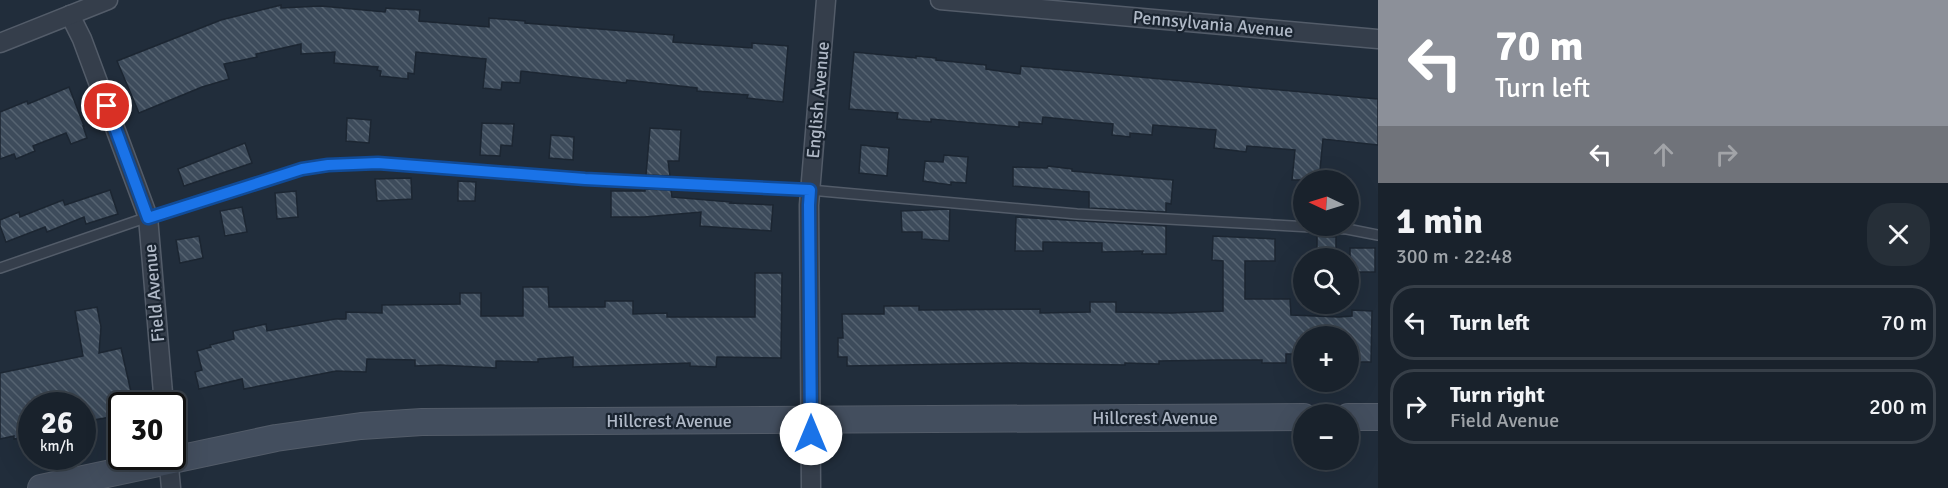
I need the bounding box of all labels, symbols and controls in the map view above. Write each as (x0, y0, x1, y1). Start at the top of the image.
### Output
street label: Pennsylvania Avenue (1132, 6, 1294, 42)
text: 70 m (1495, 21, 1584, 72)
icon: left (1396, 24, 1474, 102)
street label: English Avenue (802, 40, 834, 160)
text: Turn left (1495, 72, 1590, 105)
pin (81, 80, 132, 131)
icon: arrive (90, 89, 123, 122)
icon: left (1584, 138, 1617, 171)
icon: ahead (1647, 138, 1680, 171)
icon: right (1710, 138, 1743, 171)
north arrow (1293, 170, 1359, 236)
map controls (1293, 170, 1359, 470)
text: 1 min (1396, 199, 1483, 244)
button: close (1867, 203, 1930, 266)
street label: Field Avenue (139, 243, 169, 343)
text: 300 m · 22:48 (1396, 244, 1512, 269)
button: search (1293, 248, 1359, 314)
icon: left (1399, 306, 1432, 339)
text: Turn left (1450, 309, 1530, 336)
text: 70 m (1881, 309, 1927, 336)
button: + (1293, 326, 1359, 392)
text: Turn right (1450, 381, 1545, 408)
icon: right (1399, 390, 1432, 423)
speed limit sign: 30 (108, 392, 186, 470)
text: 200 m (1869, 393, 1927, 420)
position arrow (779, 402, 843, 466)
button: − (1293, 404, 1359, 470)
text: 26 (41, 405, 73, 442)
street label: Hillcrest Avenue (1092, 407, 1218, 429)
text: Field Avenue (1450, 408, 1559, 433)
street label: Hillcrest Avenue (606, 410, 732, 432)
text: km/h (40, 437, 74, 455)

